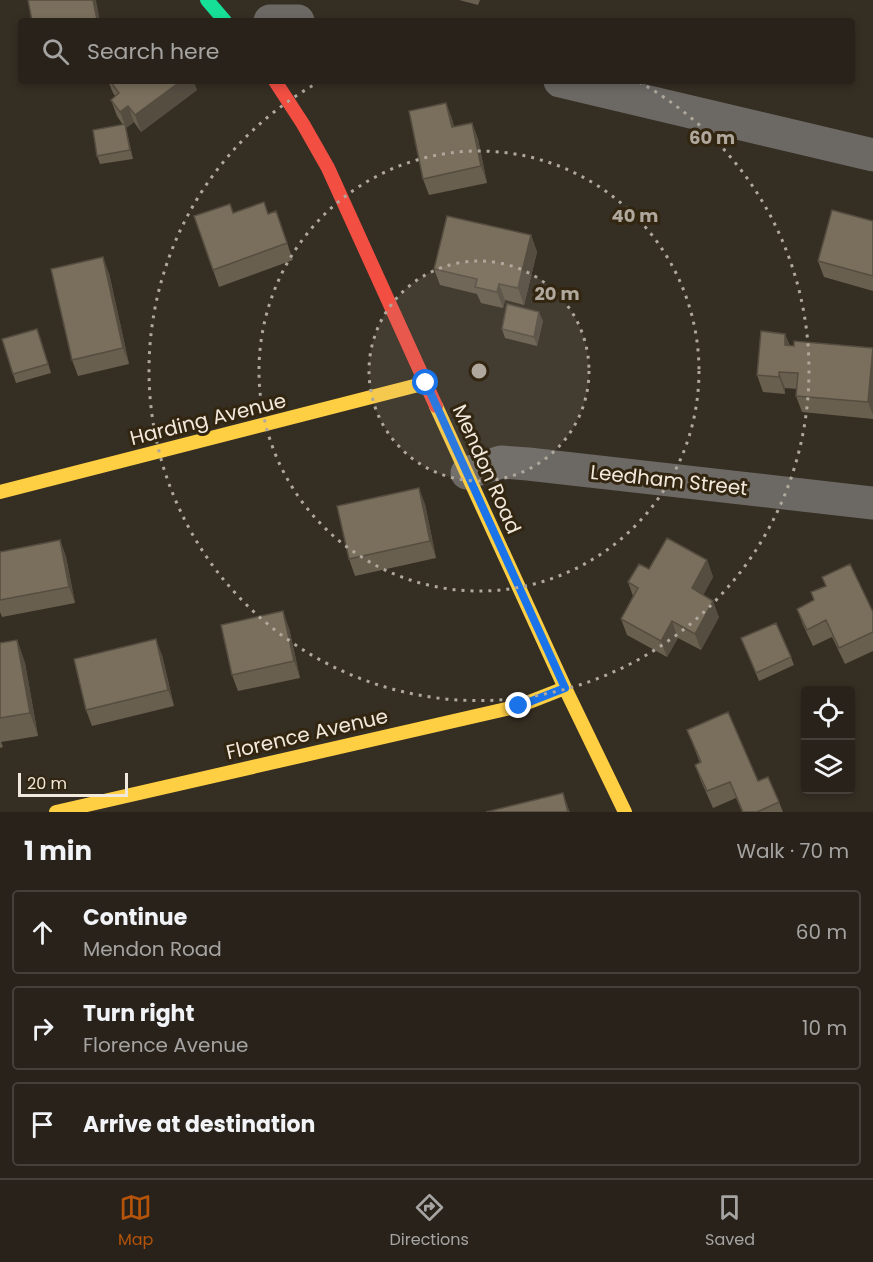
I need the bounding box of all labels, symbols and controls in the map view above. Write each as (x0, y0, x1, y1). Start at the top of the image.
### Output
search box (18, 18, 855, 84)
icon: search (39, 35, 72, 68)
text: Search here (87, 36, 220, 67)
text: 60 m (689, 125, 735, 150)
text: 40 m (612, 203, 658, 228)
text: 20 m (535, 281, 579, 306)
centre of rings (469, 361, 489, 381)
route start (412, 369, 438, 395)
street label: Harding Avenue (127, 386, 289, 452)
street label: Mendon Road (446, 400, 528, 538)
street label: Leedham Street (589, 458, 749, 502)
map controls (801, 686, 855, 794)
button: locate (801, 686, 855, 740)
route end (505, 692, 531, 718)
street label: Florence Avenue (223, 702, 391, 766)
button: layers (801, 740, 855, 794)
scale bar (18, 770, 128, 798)
text: 20 m (27, 772, 67, 795)
text: 1 min (24, 833, 92, 869)
text: Walk · 70 m (736, 837, 849, 865)
text: Continue (83, 902, 187, 933)
icon: ahead (26, 916, 59, 949)
text: 60 m (796, 918, 847, 946)
text: Mendon Road (83, 935, 222, 963)
text: Turn right (83, 998, 194, 1029)
icon: right (26, 1012, 59, 1045)
text: 10 m (802, 1014, 847, 1042)
text: Florence Avenue (83, 1031, 248, 1059)
icon: arrive (26, 1108, 59, 1141)
text: Arrive at destination (83, 1109, 315, 1140)
tab: Map (118, 1191, 153, 1252)
tab: Directions (390, 1191, 469, 1252)
tab: Saved (705, 1191, 755, 1252)

